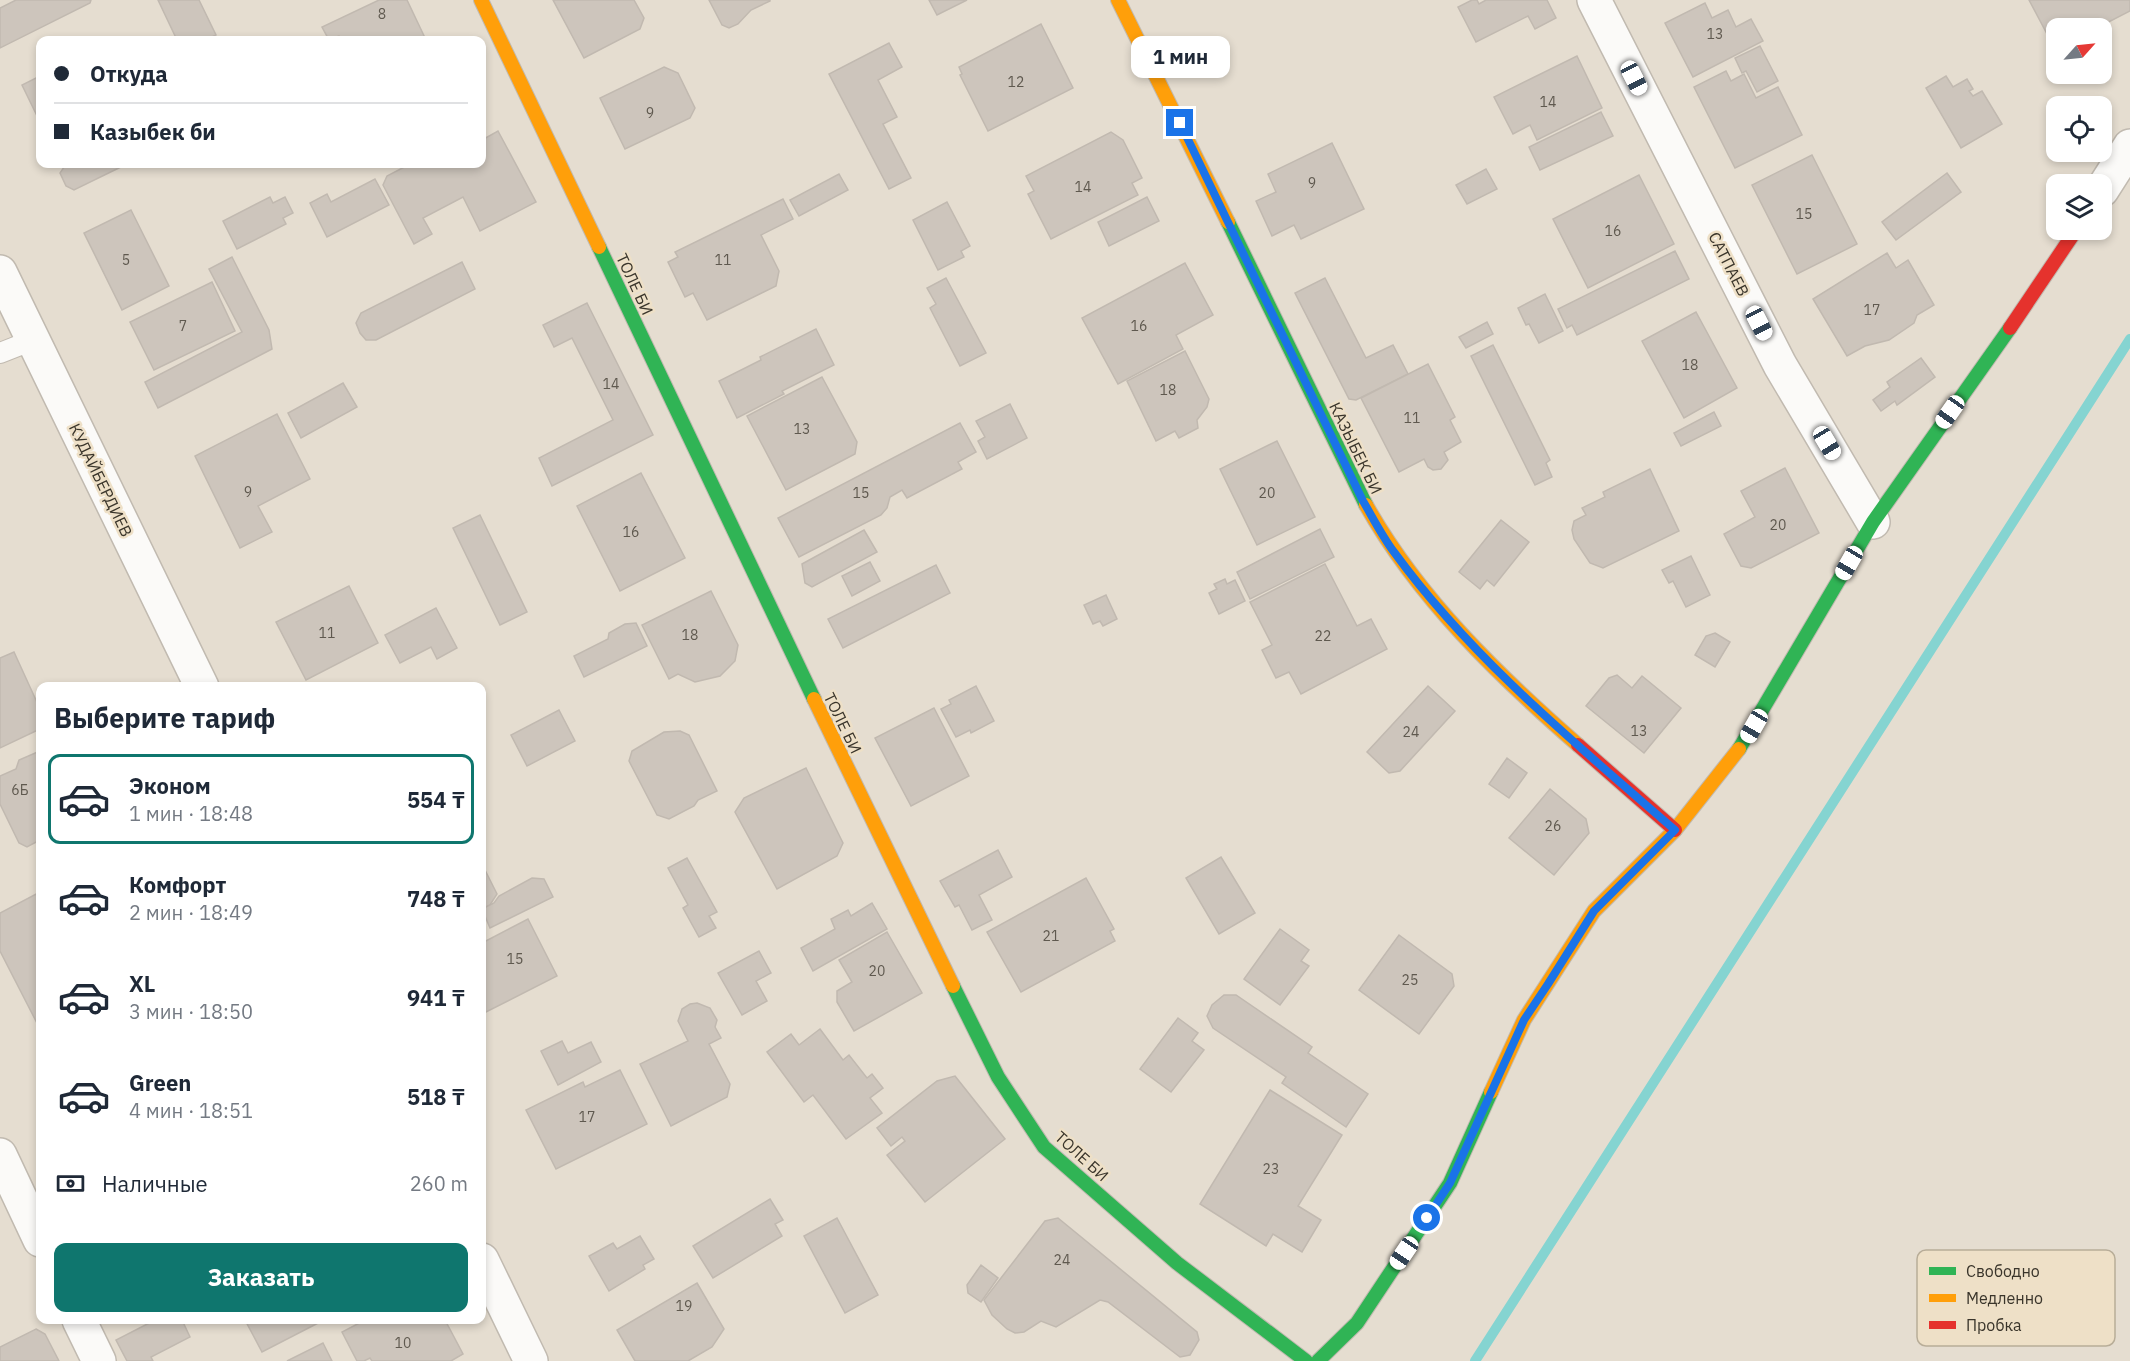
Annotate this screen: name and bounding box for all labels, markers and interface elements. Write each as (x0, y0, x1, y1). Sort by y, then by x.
house number: 8 (378, 5, 386, 23)
north arrow (2046, 18, 2112, 84)
map controls (2046, 18, 2112, 240)
house number: 13 (1707, 25, 1723, 43)
callout: 1 мин (1130, 36, 1230, 78)
text: 1 мин (1153, 43, 1208, 70)
car (1618, 58, 1650, 98)
text: Откуда (90, 59, 168, 88)
house number: 12 (1008, 73, 1024, 91)
house number: 14 (1540, 93, 1556, 111)
button: locate (2046, 96, 2112, 162)
house number: 9 (646, 104, 654, 122)
route end (1166, 109, 1193, 136)
text: Казыбек би (90, 117, 216, 146)
house number: 9 (1308, 174, 1316, 192)
button: layers (2046, 174, 2112, 240)
house number: 14 (1075, 178, 1091, 196)
house number: 15 (1796, 205, 1812, 223)
house number: 16 (1605, 222, 1621, 240)
street label: САТПАЕВ (1704, 229, 1754, 299)
street label: ТОЛЕ БИ (612, 250, 658, 318)
house number: 5 (122, 251, 130, 269)
house number: 11 (715, 251, 731, 269)
house number: 17 (1864, 301, 1880, 319)
car (1743, 303, 1775, 343)
house number: 7 (179, 317, 187, 335)
house number: 16 (1131, 317, 1147, 335)
house number: 18 (1682, 356, 1698, 374)
house number: 14 (603, 375, 619, 393)
house number: 18 (1160, 381, 1176, 399)
car (1932, 392, 1968, 432)
street label: КАЗЫБЕК БИ (1325, 399, 1387, 497)
house number: 11 (1404, 409, 1420, 427)
street label: КУДАЙБЕРДИЕВ (65, 420, 137, 540)
house number: 13 (794, 420, 810, 438)
car (1810, 423, 1844, 463)
house number: 9 (244, 483, 252, 501)
house number: 15 (853, 484, 869, 502)
house number: 20 (1259, 484, 1275, 502)
house number: 20 (1770, 516, 1786, 534)
house number: 16 (623, 523, 639, 541)
car (1832, 543, 1866, 583)
house number: 11 (319, 624, 335, 642)
house number: 18 (682, 626, 698, 644)
house number: 22 (1315, 627, 1331, 645)
street label: ТОЛЕ БИ (820, 689, 866, 757)
text: Выберите тариф (54, 700, 275, 735)
car (1737, 706, 1771, 746)
house number: 13 (1631, 722, 1647, 740)
house number: 24 (1403, 723, 1419, 741)
text: Эконом (129, 771, 211, 800)
icon: car (57, 772, 111, 826)
house number: 6Б (11, 781, 29, 799)
text: 554 ₸ (407, 785, 465, 814)
text: 1 мин · 18:48 (129, 800, 253, 827)
house number: 26 (1545, 817, 1561, 835)
text: Комфорт (129, 870, 226, 899)
icon: car (57, 871, 111, 925)
text: 748 ₸ (407, 884, 465, 913)
text: 2 мин · 18:49 (129, 899, 253, 926)
house number: 21 (1043, 927, 1059, 945)
house number: 15 (507, 950, 523, 968)
house number: 20 (869, 962, 885, 980)
text: XL (129, 969, 155, 998)
icon: car (57, 970, 111, 1024)
house number: 25 (1402, 971, 1418, 989)
text: 941 ₸ (407, 983, 465, 1012)
text: 3 мин · 18:50 (129, 998, 253, 1025)
text: Green (129, 1068, 191, 1097)
icon: car (57, 1069, 111, 1123)
text: 518 ₸ (407, 1082, 465, 1111)
text: 4 мин · 18:51 (129, 1097, 253, 1124)
house number: 17 (579, 1108, 595, 1126)
street label: ТОЛЕ БИ (1051, 1127, 1113, 1185)
house number: 23 (1263, 1160, 1279, 1178)
icon: cash (54, 1167, 87, 1200)
text: Наличные (102, 1169, 208, 1198)
text: 260 m (410, 1170, 468, 1197)
route start (1413, 1204, 1440, 1231)
car (1386, 1233, 1422, 1273)
button: Заказать (54, 1243, 468, 1312)
legend (1917, 1250, 2115, 1346)
house number: 24 (1054, 1251, 1070, 1269)
text: Свободно (1966, 1261, 2040, 1281)
text: Медленно (1966, 1288, 2043, 1308)
house number: 19 (676, 1297, 692, 1315)
text: Пробка (1966, 1315, 2022, 1335)
house number: 10 (395, 1334, 411, 1352)

